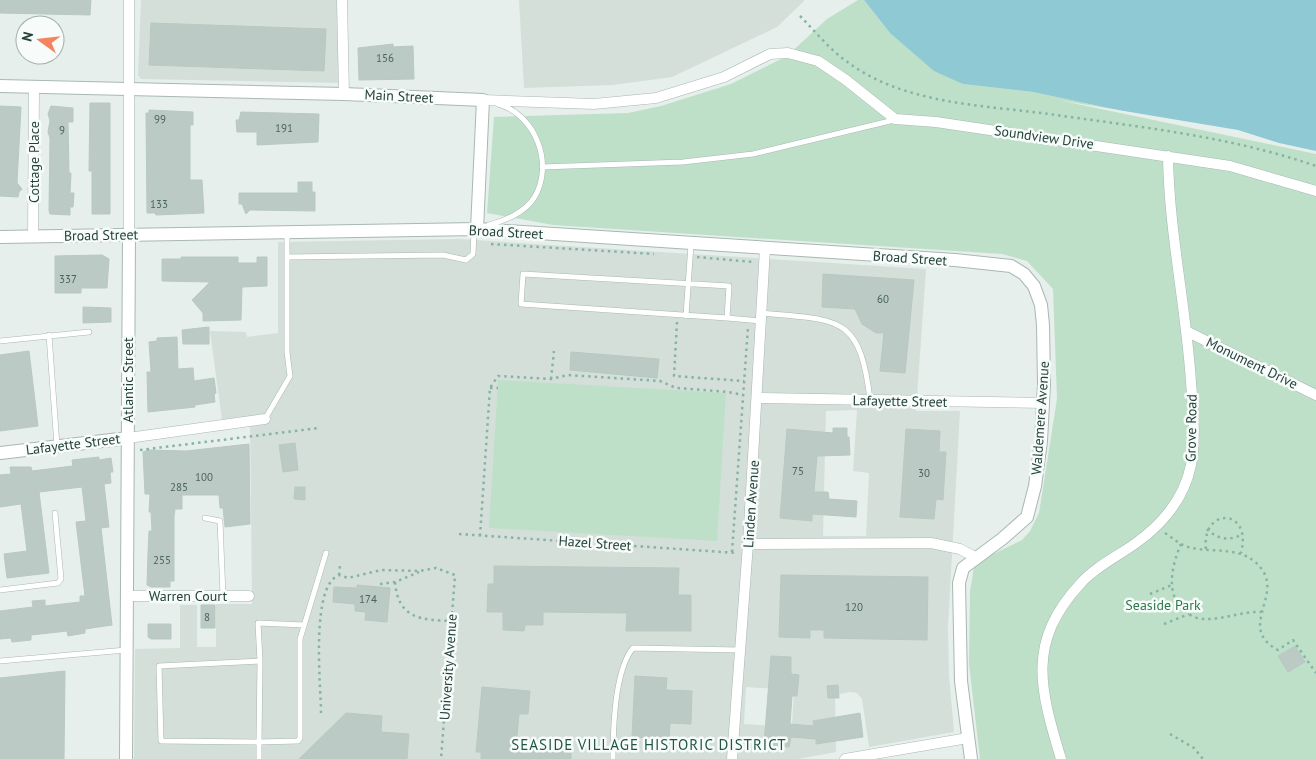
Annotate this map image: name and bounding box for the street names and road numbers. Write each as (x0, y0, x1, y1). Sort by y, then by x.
street label: Main Street (364, 85, 434, 107)
street label: Cottage Place (25, 121, 43, 203)
street label: Soundview Drive (993, 121, 1095, 153)
street label: Broad Street (468, 221, 544, 243)
street label: Broad Street (64, 225, 139, 245)
street label: Broad Street (872, 246, 948, 270)
street label: Monument Drive (1203, 333, 1301, 393)
street label: Atlantic Street (119, 337, 137, 423)
street label: Waldemere Avenue (1027, 360, 1053, 476)
street label: Lafayette Street (852, 391, 948, 411)
street label: Grove Road (1181, 394, 1201, 462)
street label: Lafayette Street (25, 429, 121, 459)
street label: Linden Avenue (739, 459, 763, 549)
street label: Hazel Street (558, 531, 632, 555)
street label: Warren Court (149, 587, 227, 605)
street label: University Avenue (435, 613, 461, 721)

